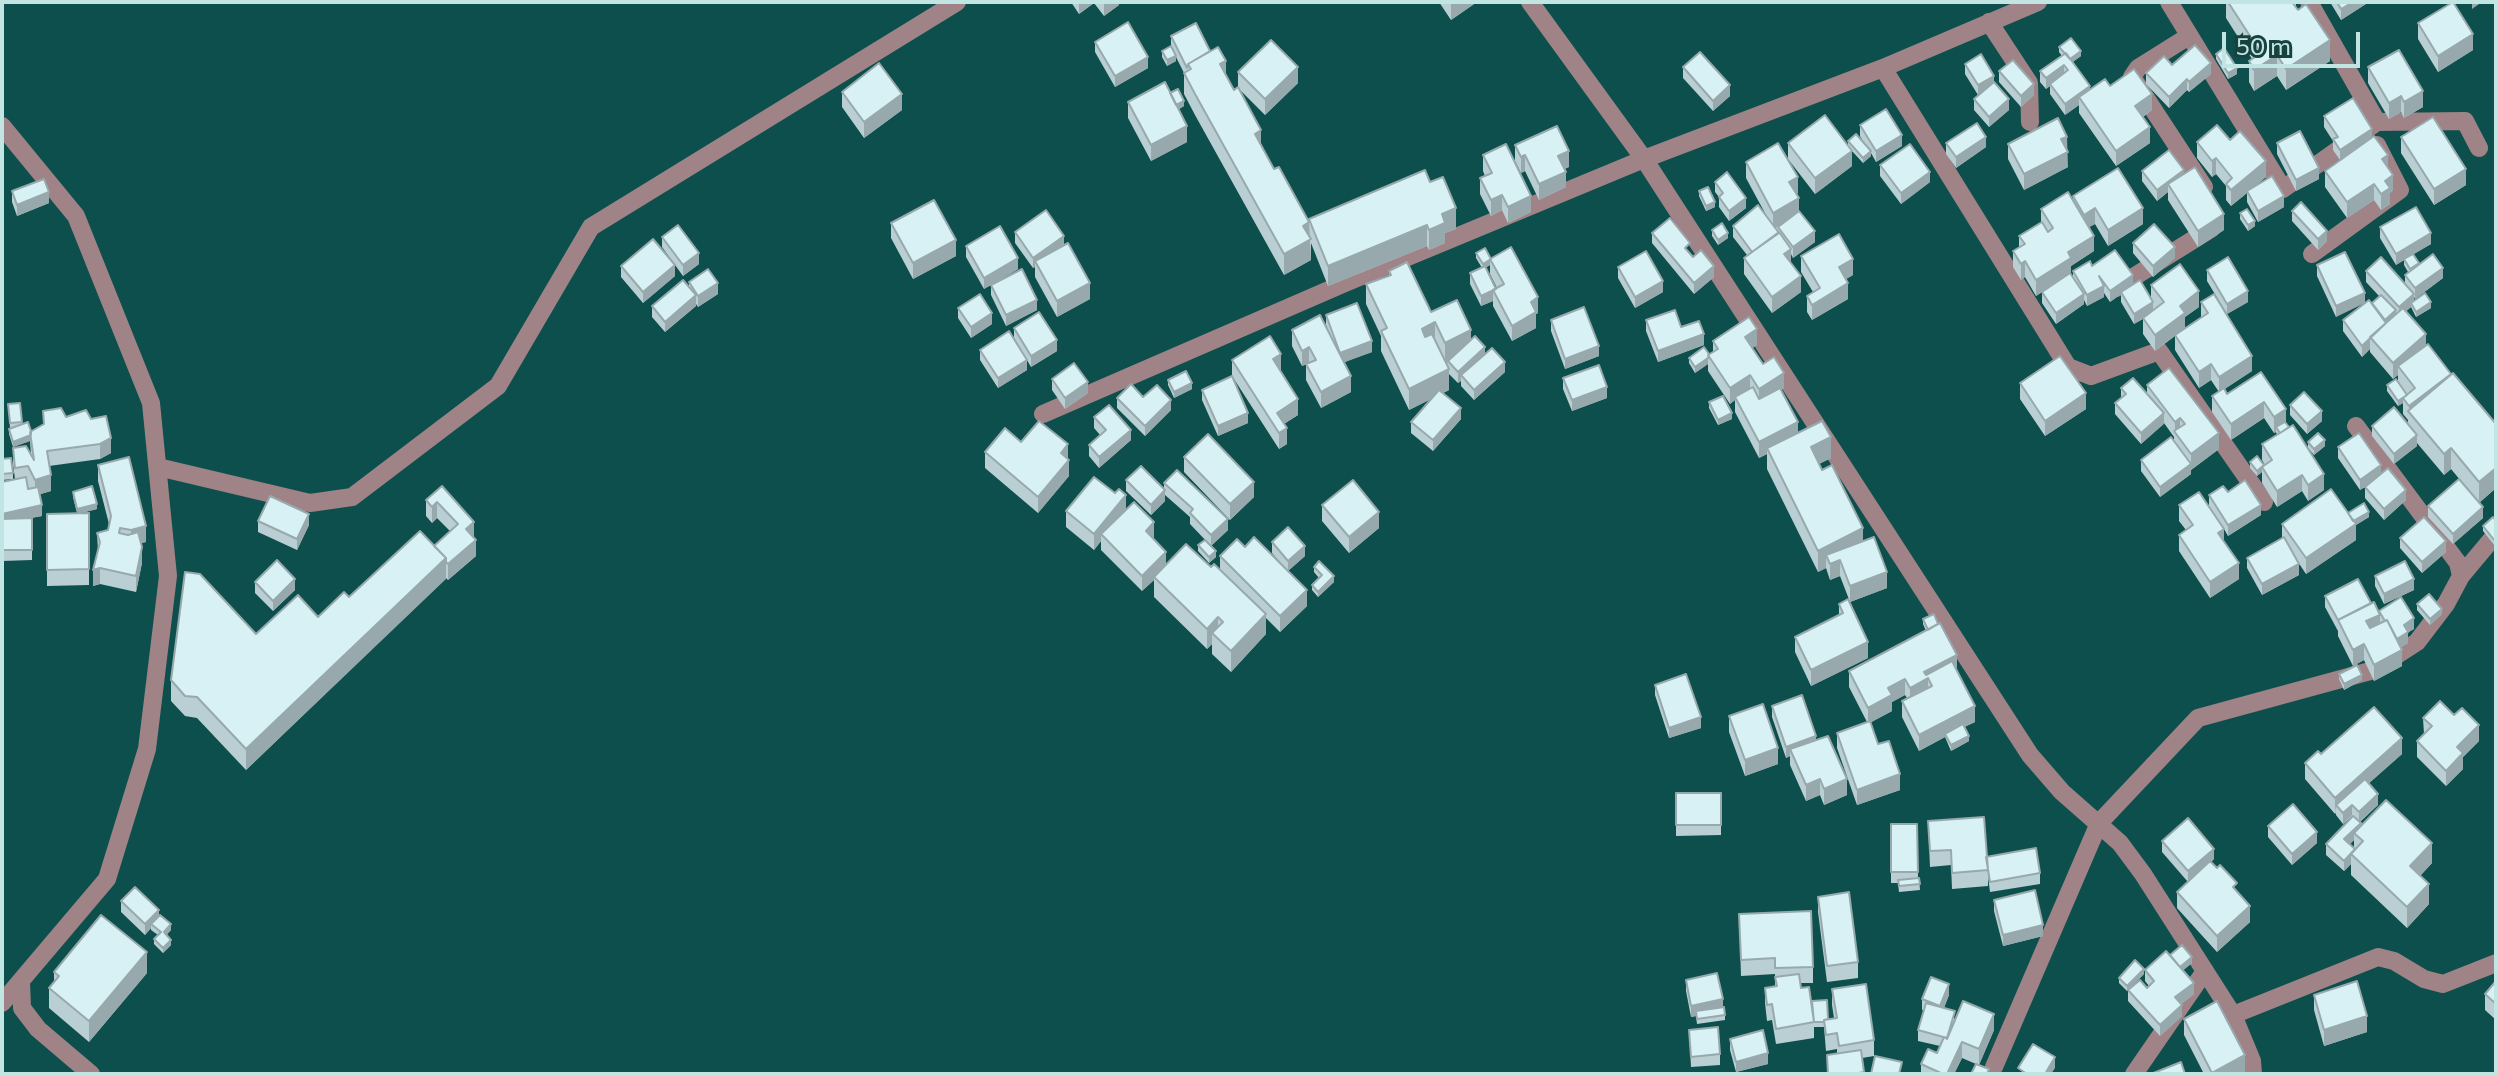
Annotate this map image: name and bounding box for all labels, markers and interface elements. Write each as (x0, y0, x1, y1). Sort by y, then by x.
scale bar (2226, 16, 2364, 66)
text: 50 m (2236, 31, 2291, 60)

